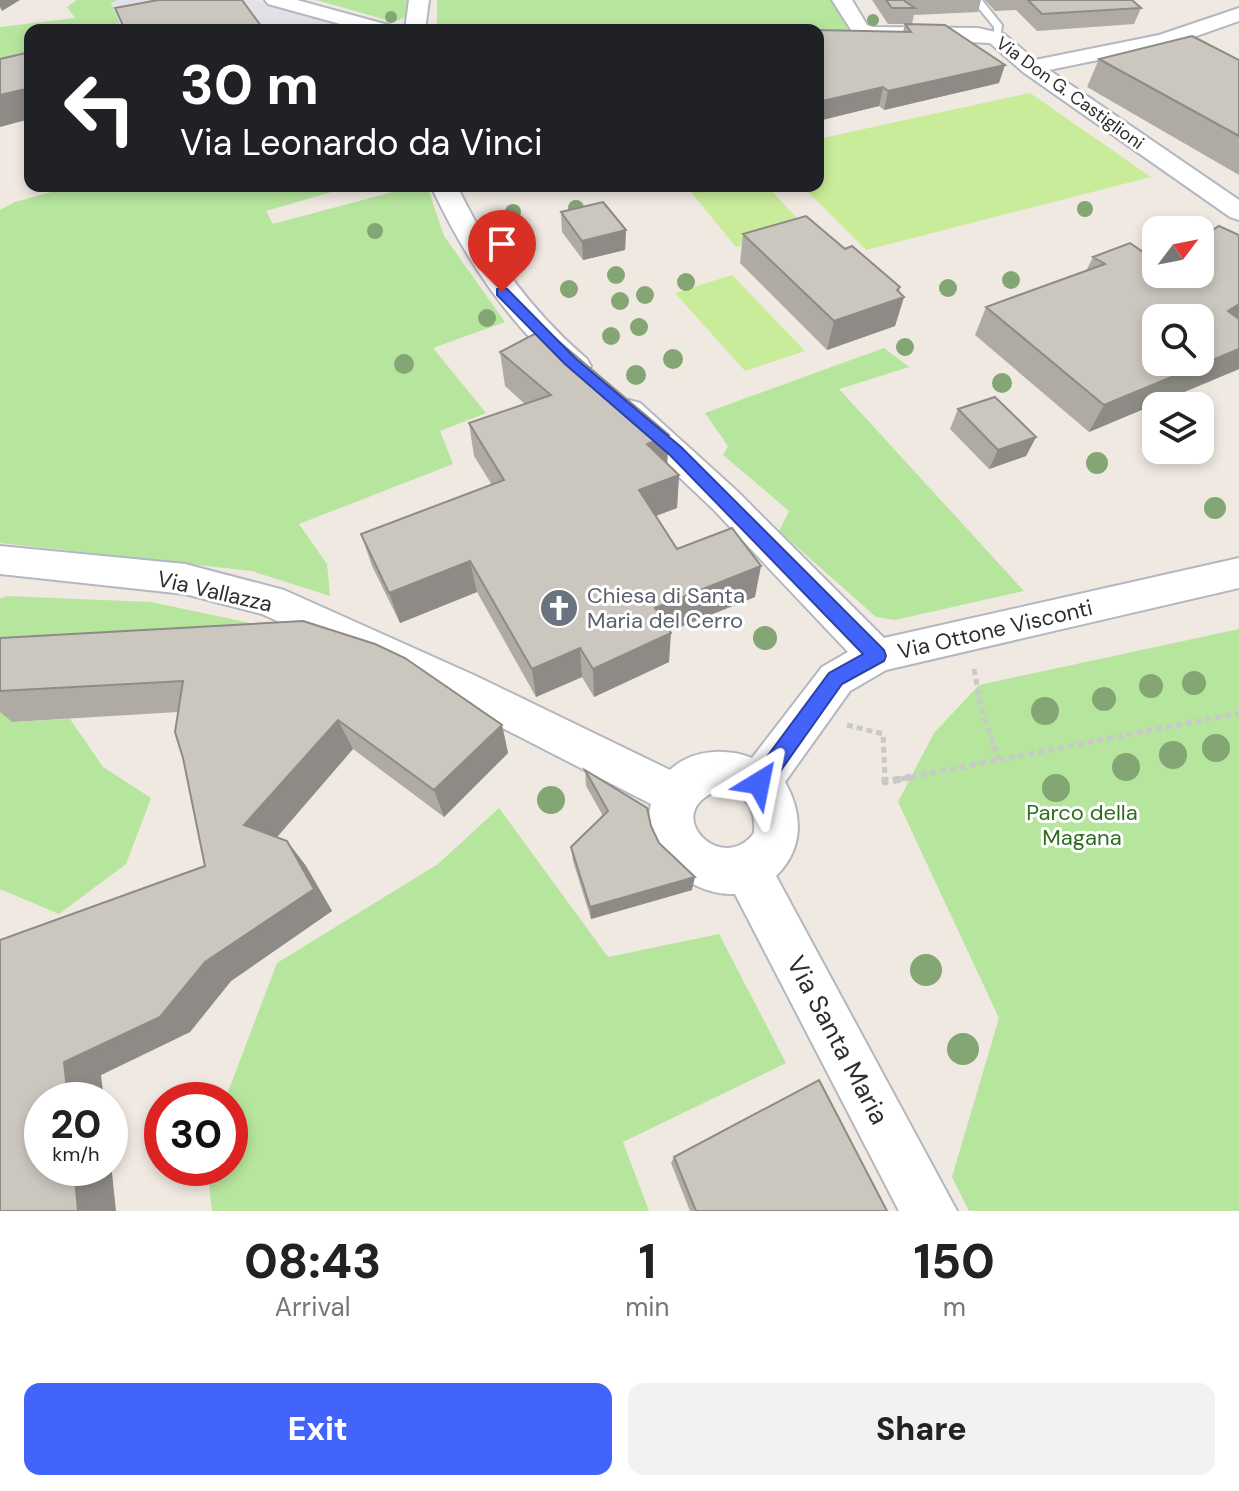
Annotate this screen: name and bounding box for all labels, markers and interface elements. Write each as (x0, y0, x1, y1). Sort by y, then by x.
street label: Via Don G. Castiglioni (991, 31, 1149, 155)
text: 30 m (180, 48, 319, 121)
icon: left (48, 56, 152, 160)
text: Via Leonardo da Vinci (180, 119, 543, 166)
pin (468, 210, 536, 292)
north arrow (1142, 216, 1214, 288)
map controls (1142, 216, 1214, 464)
icon: arrive (480, 222, 524, 266)
button: search (1142, 304, 1214, 376)
button: layers (1142, 392, 1214, 464)
street label: Via Vallazza (155, 564, 275, 619)
place label: Chiesa di Santa Maria del Cerro (587, 581, 745, 635)
church icon: Chiesa di Santa Maria del Cerro (538, 587, 580, 629)
street label: Via Ottone Visconti (895, 593, 1095, 666)
position arrow (717, 741, 801, 825)
park label: Parco della Magana (1026, 798, 1138, 852)
street label: Via Santa Maria (779, 950, 897, 1130)
speed limit sign: 30 (144, 1082, 248, 1186)
text: 20 (50, 1098, 102, 1150)
text: km/h (52, 1141, 100, 1167)
text: 08:43 (244, 1230, 381, 1293)
text: 1 (639, 1230, 656, 1293)
text: 150 (913, 1230, 995, 1293)
text: Arrival (275, 1290, 350, 1324)
text: min (625, 1290, 670, 1324)
text: m (943, 1290, 966, 1324)
button: Exit (24, 1383, 612, 1475)
button: Share (628, 1383, 1215, 1475)

